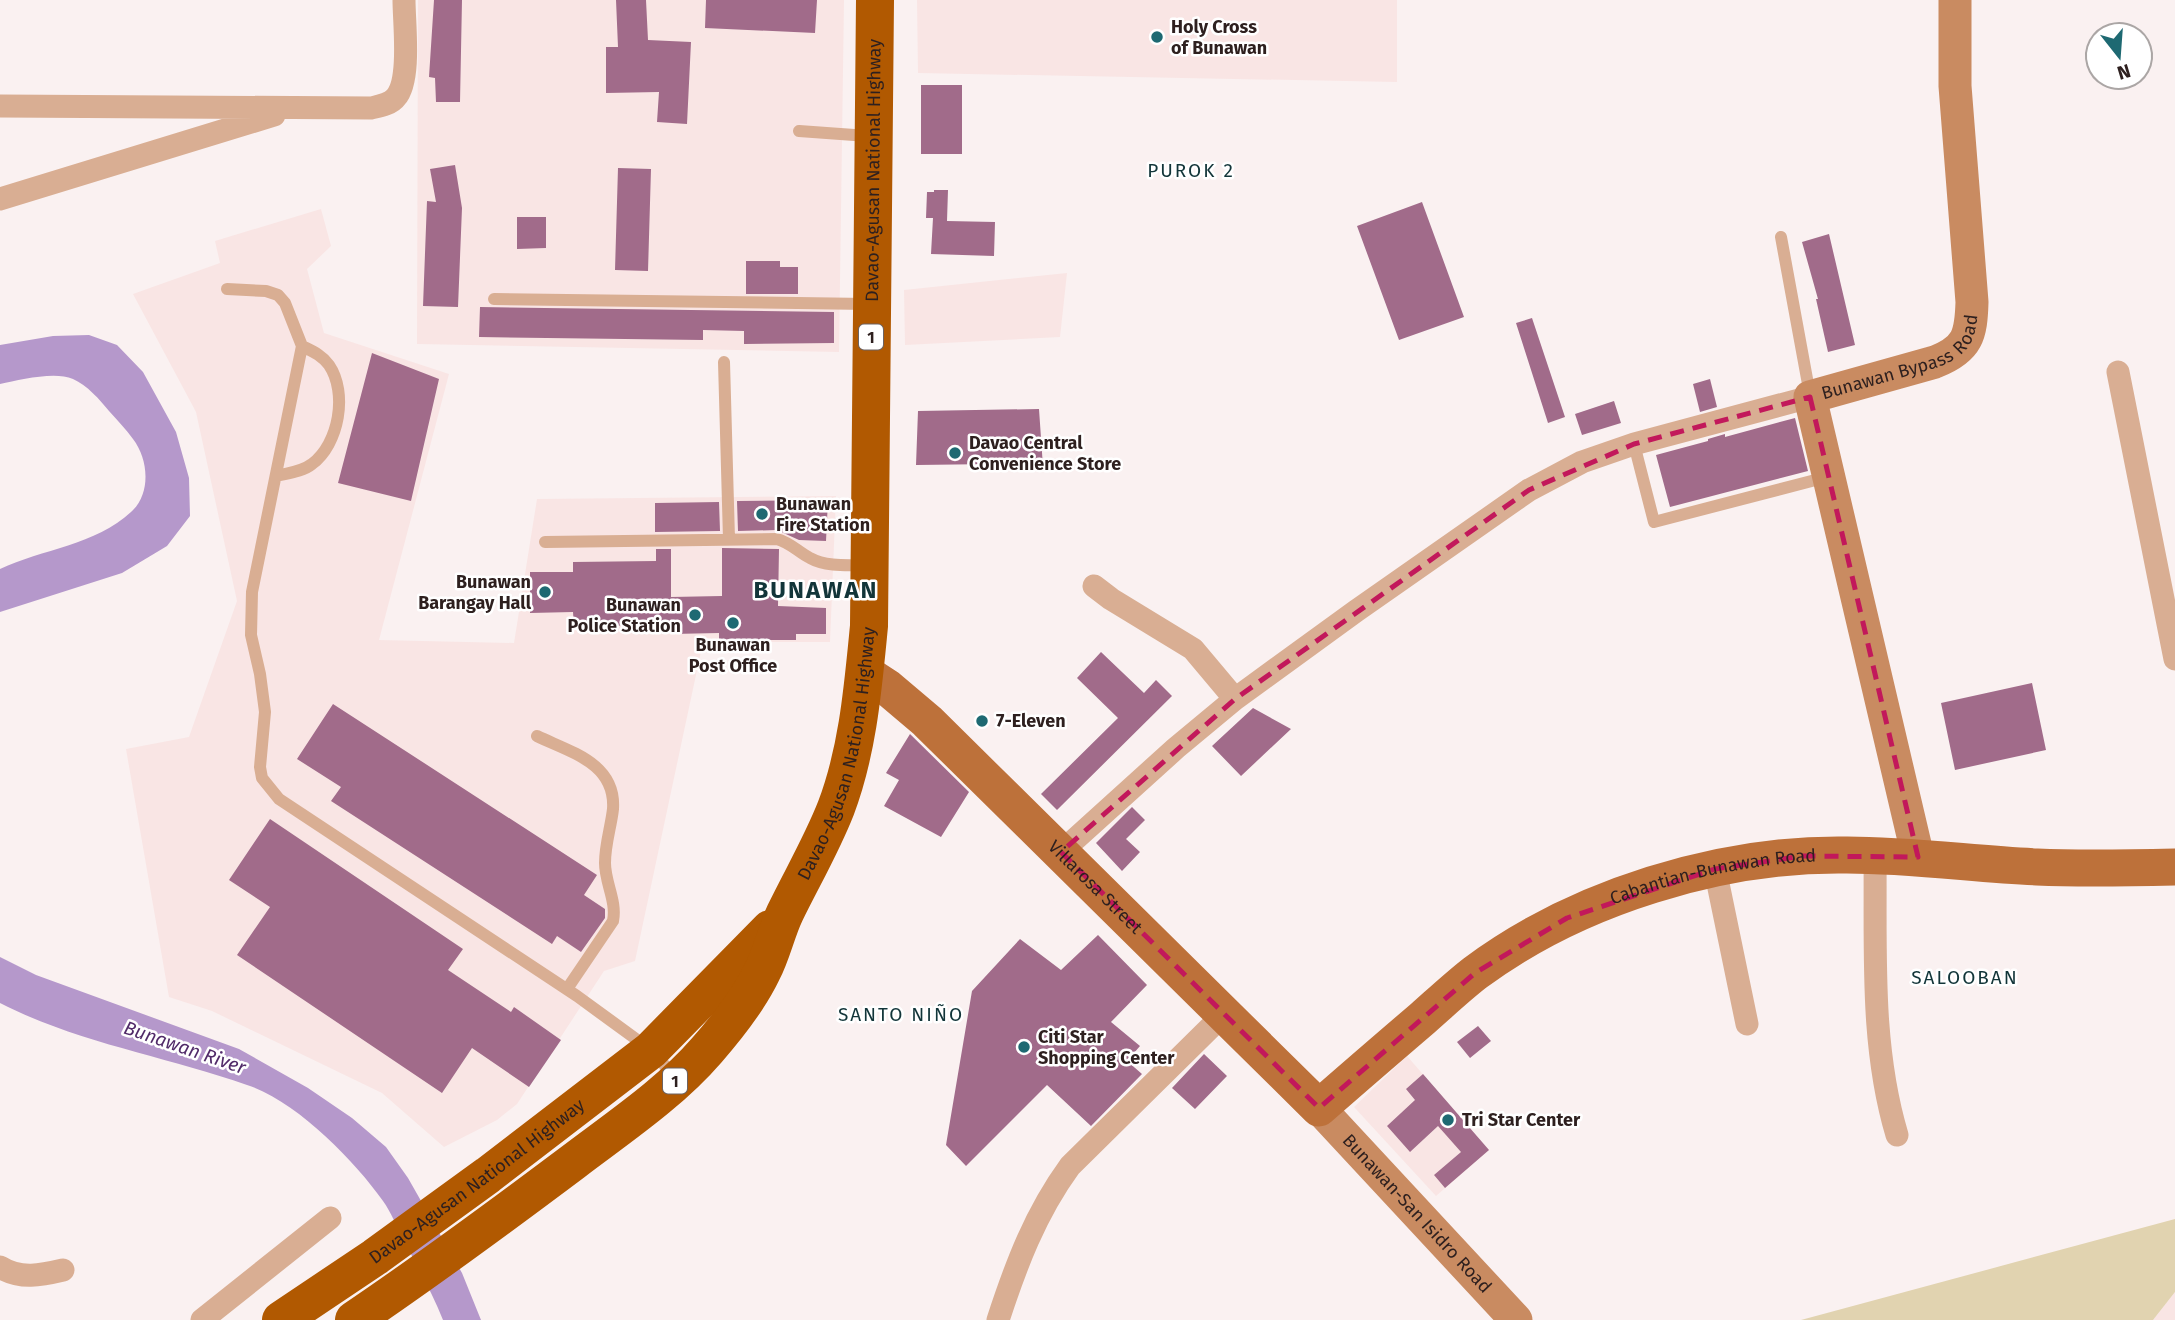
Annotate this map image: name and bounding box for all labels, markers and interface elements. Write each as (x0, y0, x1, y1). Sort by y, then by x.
place label: Holy Cross of Bunawan (1171, 16, 1267, 59)
north arrow (2084, 21, 2154, 91)
marker: Holy Cross of Bunawan (1149, 29, 1165, 45)
street label: Davao-Agusan National Highway (861, 39, 886, 302)
text: N (2114, 59, 2133, 85)
district label: PUROK 2 (1147, 159, 1235, 182)
street label: Bunawan Bypass Road (1819, 313, 1982, 404)
road number: 1 (859, 324, 883, 350)
place label: Davao Central Convenience Store (969, 432, 1121, 475)
marker: Davao Central Convenience Store (947, 445, 963, 461)
place label: Bunawan Fire Station (776, 493, 870, 536)
marker: Bunawan Fire Station (754, 506, 770, 522)
place label: Bunawan Barangay Hall (418, 571, 532, 614)
district label: BUNAWAN (754, 576, 878, 604)
marker: Bunawan Barangay Hall (537, 584, 553, 600)
place label: Bunawan Police Station (568, 594, 681, 637)
marker: Bunawan Police Station (687, 607, 703, 623)
marker: Bunawan Post Office (725, 615, 741, 631)
street label: Davao-Agusan National Highway (793, 626, 880, 884)
place label: Bunawan Post Office (689, 634, 777, 677)
place label: 7-Eleven (996, 710, 1066, 732)
marker: 7-Eleven (974, 713, 990, 729)
street label: Villarosa Street (1043, 836, 1147, 939)
street label: Cabantian-Bunawan Road (1607, 844, 1817, 910)
district label: SALOOBAN (1911, 966, 2019, 989)
district label: SANTO NIÑO (838, 1003, 964, 1026)
water label: Bunawan River (121, 1016, 250, 1079)
place label: Citi Star Shopping Center (1038, 1026, 1175, 1069)
marker: Citi Star Shopping Center (1016, 1039, 1032, 1055)
road number: 1 (663, 1068, 687, 1093)
street label: Davao-Agusan National Highway (365, 1094, 589, 1269)
place label: Tri Star Center (1462, 1109, 1581, 1131)
marker: Tri Star Center (1440, 1112, 1456, 1128)
street label: Bunawan-San Isidro Road (1338, 1129, 1496, 1298)

